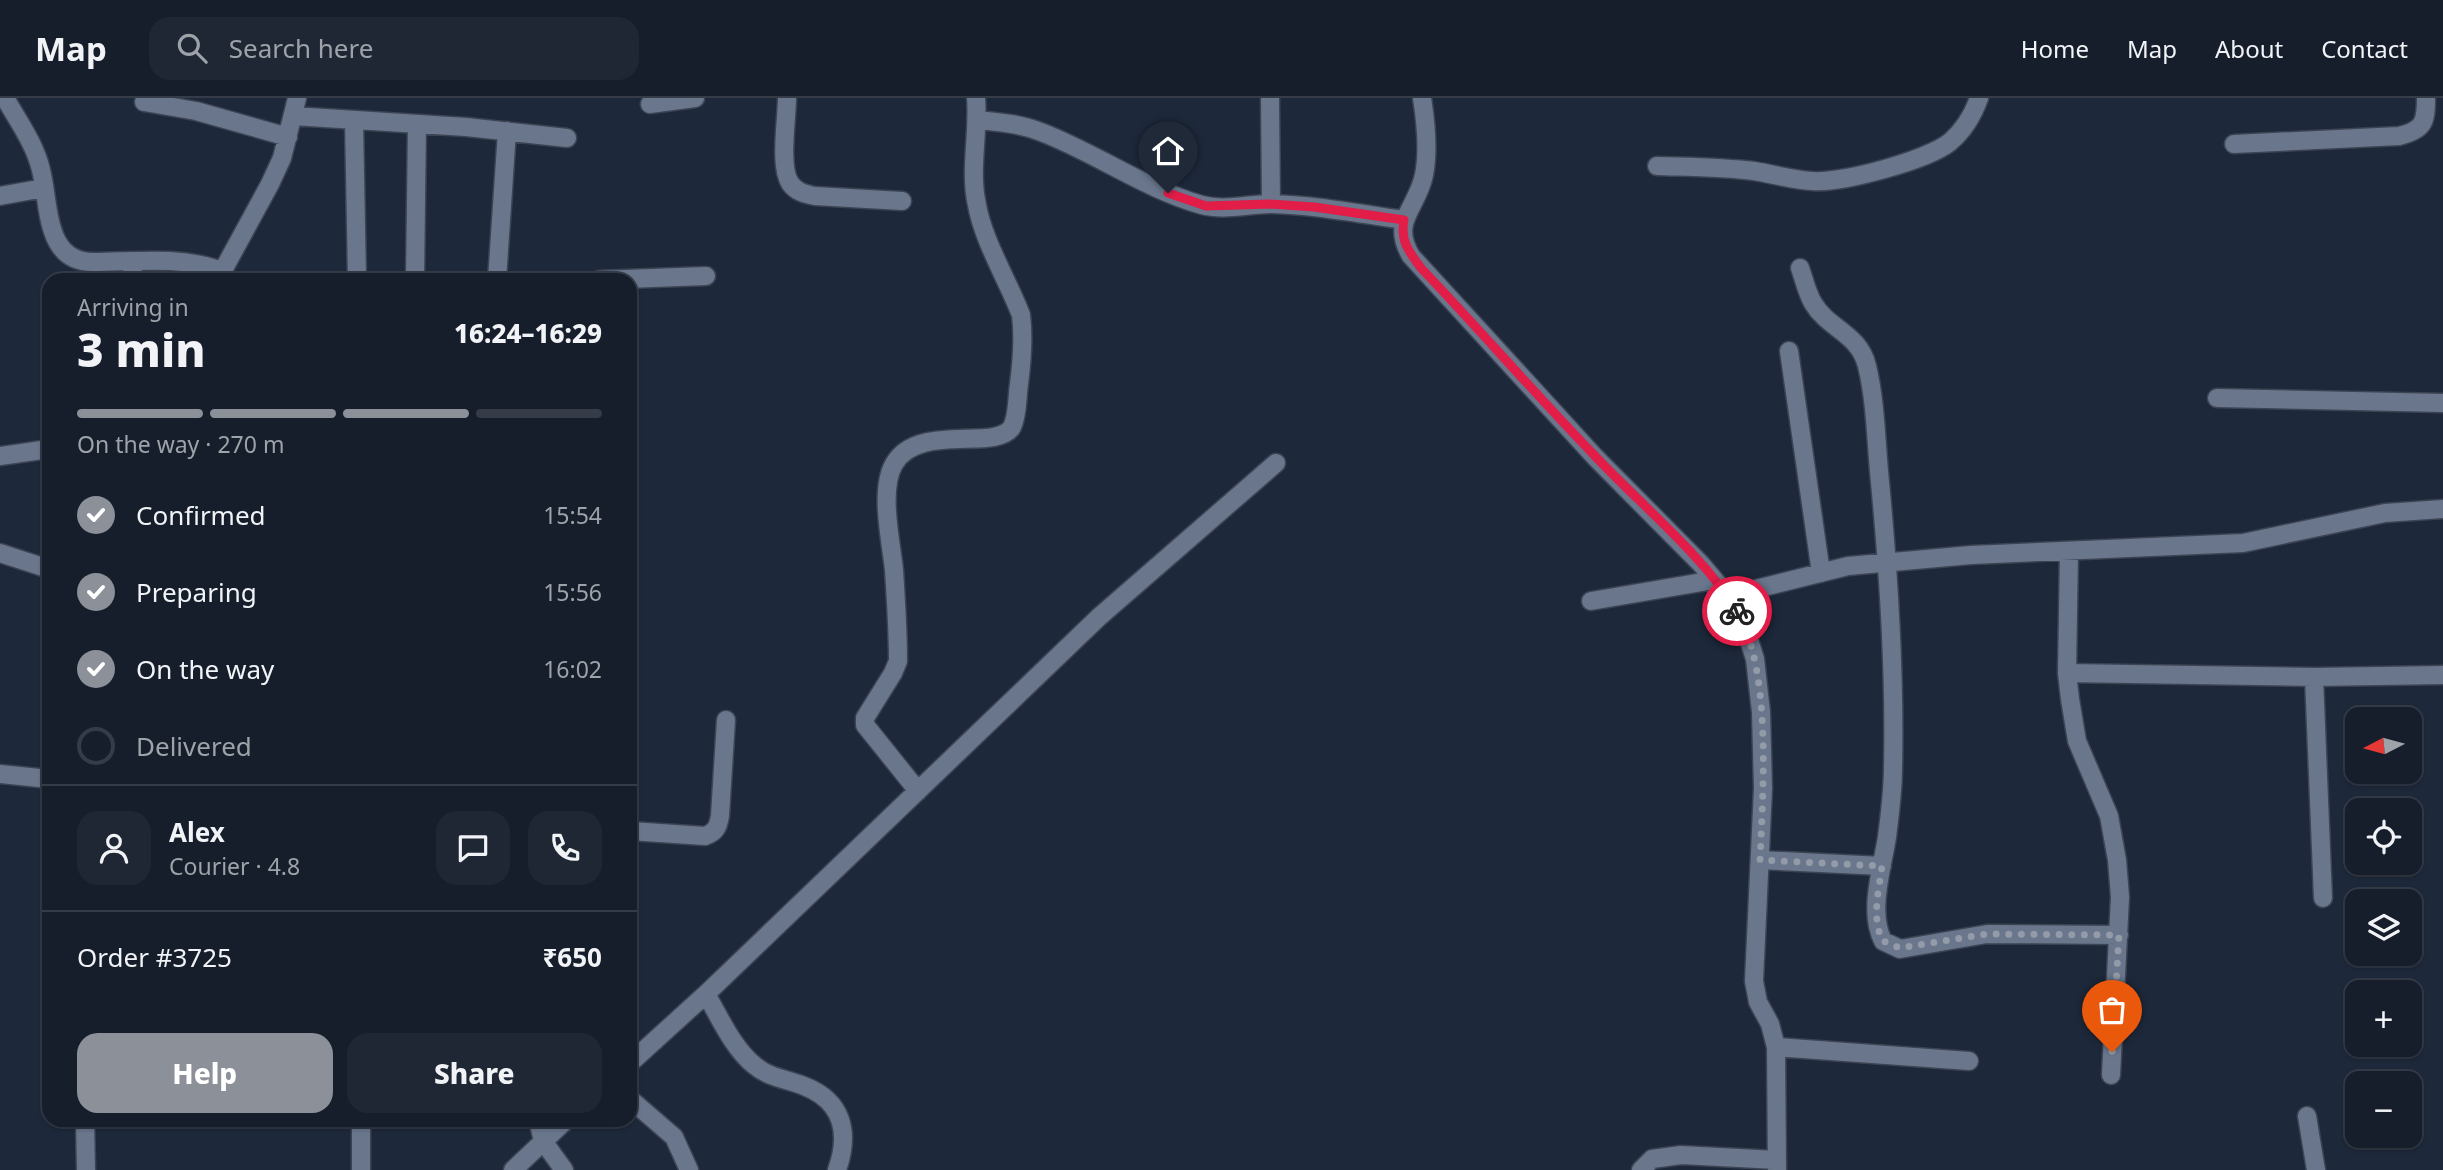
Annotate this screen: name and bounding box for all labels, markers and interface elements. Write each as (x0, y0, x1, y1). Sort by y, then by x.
search box (149, 17, 639, 80)
text: Map (35, 26, 107, 71)
icon: search (173, 29, 211, 67)
text: Search here (229, 30, 373, 66)
text: Home (2021, 32, 2089, 65)
text: Map (2127, 32, 2177, 65)
text: About (2215, 32, 2283, 65)
text: Contact (2321, 32, 2408, 65)
pin (1138, 121, 1198, 193)
icon: home (1149, 132, 1187, 170)
text: Arriving in (77, 291, 189, 323)
text: 16:24–16:29 (454, 315, 602, 351)
text: 3 min (77, 318, 206, 380)
text: On the way · 270 m (77, 428, 284, 460)
icon: check (77, 496, 115, 534)
text: Confirmed (136, 497, 266, 533)
text: 15:54 (543, 499, 602, 531)
icon: check (77, 573, 115, 611)
text: Preparing (136, 574, 257, 610)
text: 15:56 (543, 576, 602, 608)
courier (1702, 576, 1772, 646)
icon: bike (1718, 592, 1756, 630)
icon: check (77, 650, 115, 688)
text: On the way (136, 651, 274, 687)
text: 16:02 (543, 653, 602, 685)
north arrow (2345, 707, 2422, 784)
map controls (2345, 707, 2422, 1148)
text: Delivered (136, 728, 252, 764)
button: locate (2345, 798, 2422, 875)
button: person (77, 811, 151, 885)
button: chat (436, 811, 510, 885)
button: phone (528, 811, 602, 885)
text: Alex (169, 814, 225, 850)
text: Courier · 4.8 (169, 850, 300, 882)
button: layers (2345, 889, 2422, 966)
text: Order #3725 (77, 939, 232, 975)
text: ₹650 (543, 939, 602, 975)
pin (2082, 980, 2142, 1052)
button: + (2345, 980, 2422, 1057)
icon: bag (2093, 991, 2131, 1029)
button: Help (77, 1033, 333, 1113)
button: Share (347, 1033, 602, 1113)
button: − (2345, 1071, 2422, 1148)

